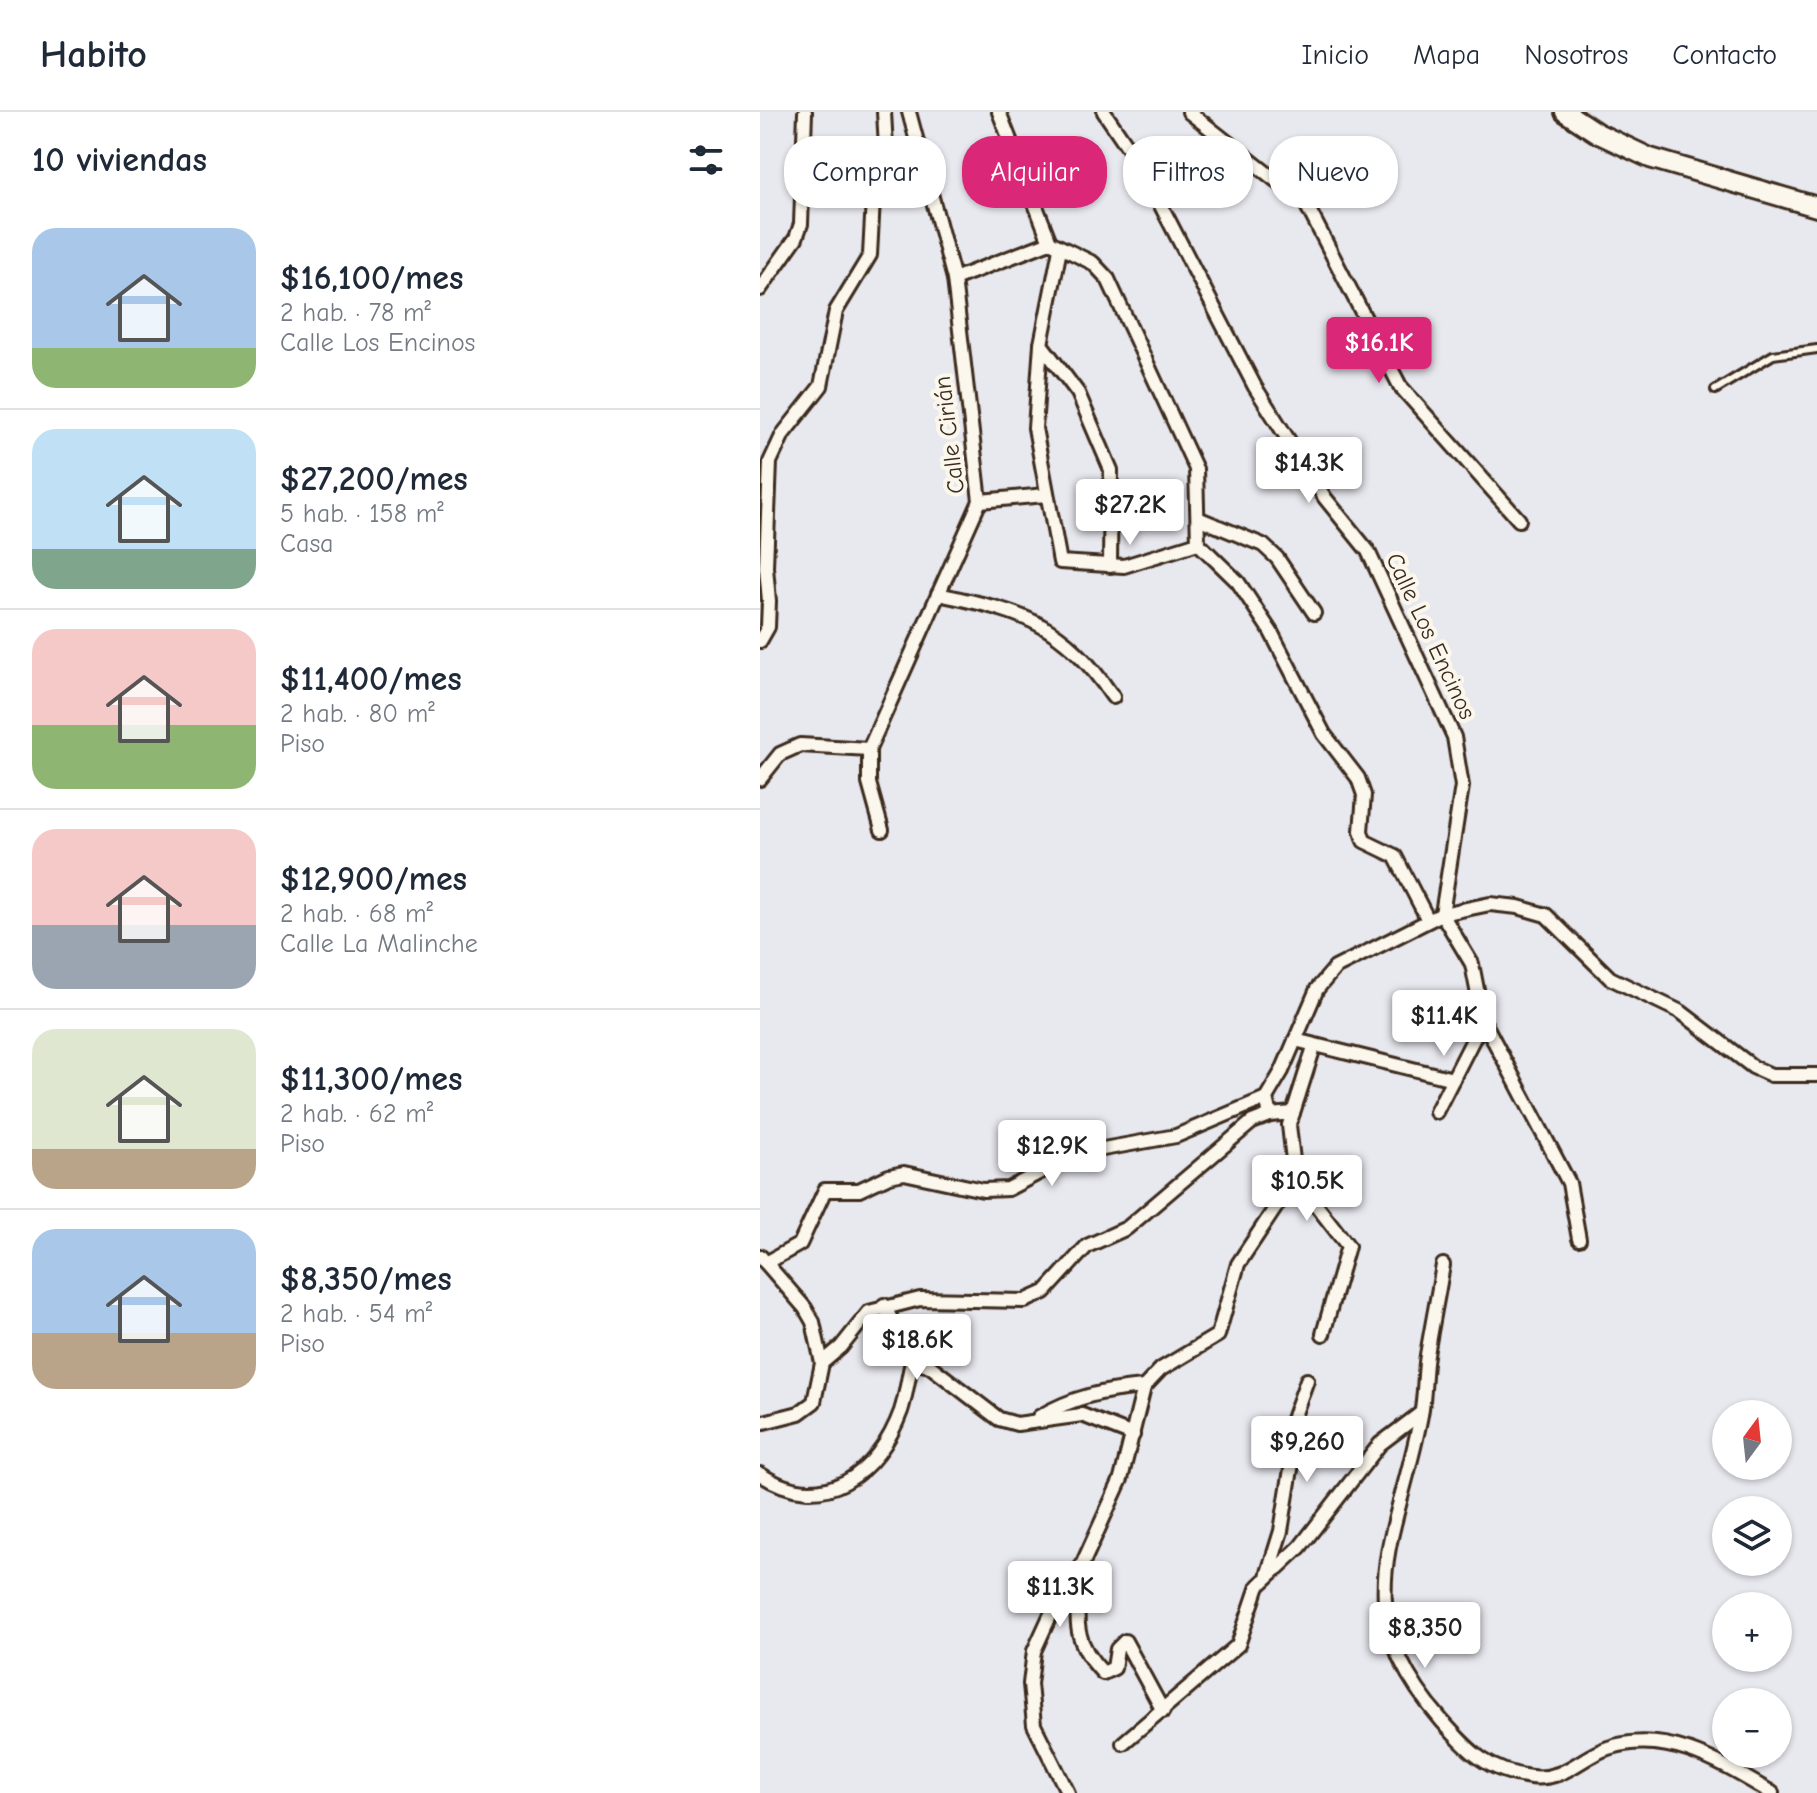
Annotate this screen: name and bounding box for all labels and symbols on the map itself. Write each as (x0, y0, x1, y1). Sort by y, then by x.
pin: $16.1K (1314, 317, 1444, 385)
street label: Calle Cirián (928, 374, 970, 496)
pin: $14.3K (1244, 437, 1374, 505)
pin: $27.2K (1065, 479, 1195, 547)
street label: Calle Los Encinos (1380, 548, 1482, 724)
pin: $11.4K (1379, 990, 1509, 1058)
pin: $12.9K (987, 1120, 1117, 1188)
pin: $10.5K (1242, 1155, 1372, 1223)
pin: $18.6K (852, 1314, 982, 1382)
north arrow (1712, 1400, 1792, 1480)
pin: $9,260 (1242, 1416, 1372, 1484)
pin: $11.3K (995, 1561, 1125, 1629)
pin: $8,350 (1360, 1602, 1490, 1670)

